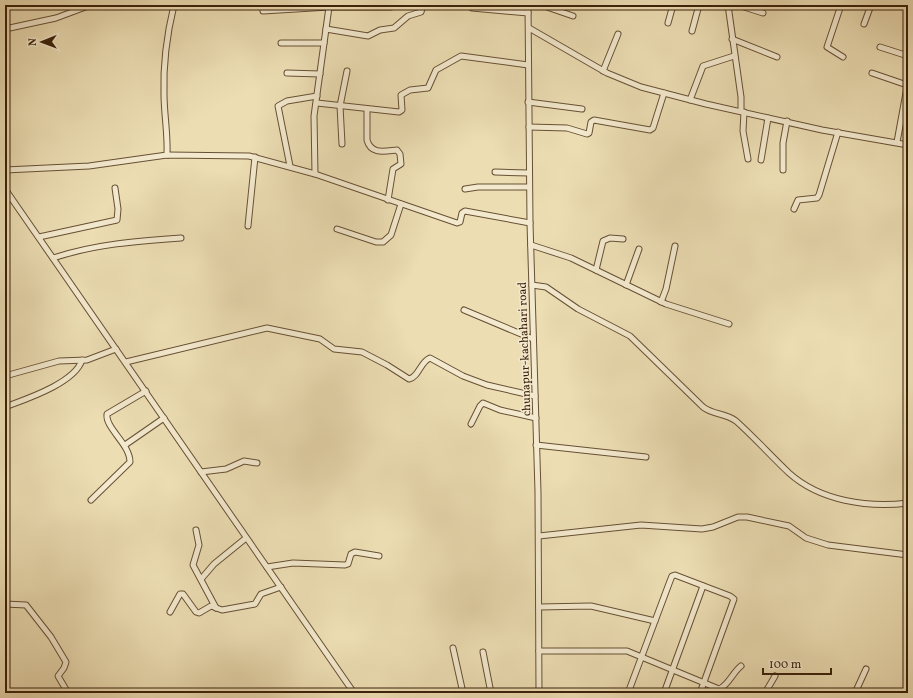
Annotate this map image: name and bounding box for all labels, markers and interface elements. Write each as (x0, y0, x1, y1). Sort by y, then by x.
north arrow (22, 22, 62, 62)
text: N (26, 38, 41, 46)
street label: chunapur-kachahari road (515, 281, 535, 416)
scale bar (763, 650, 831, 676)
text: 100 m (769, 657, 802, 673)

